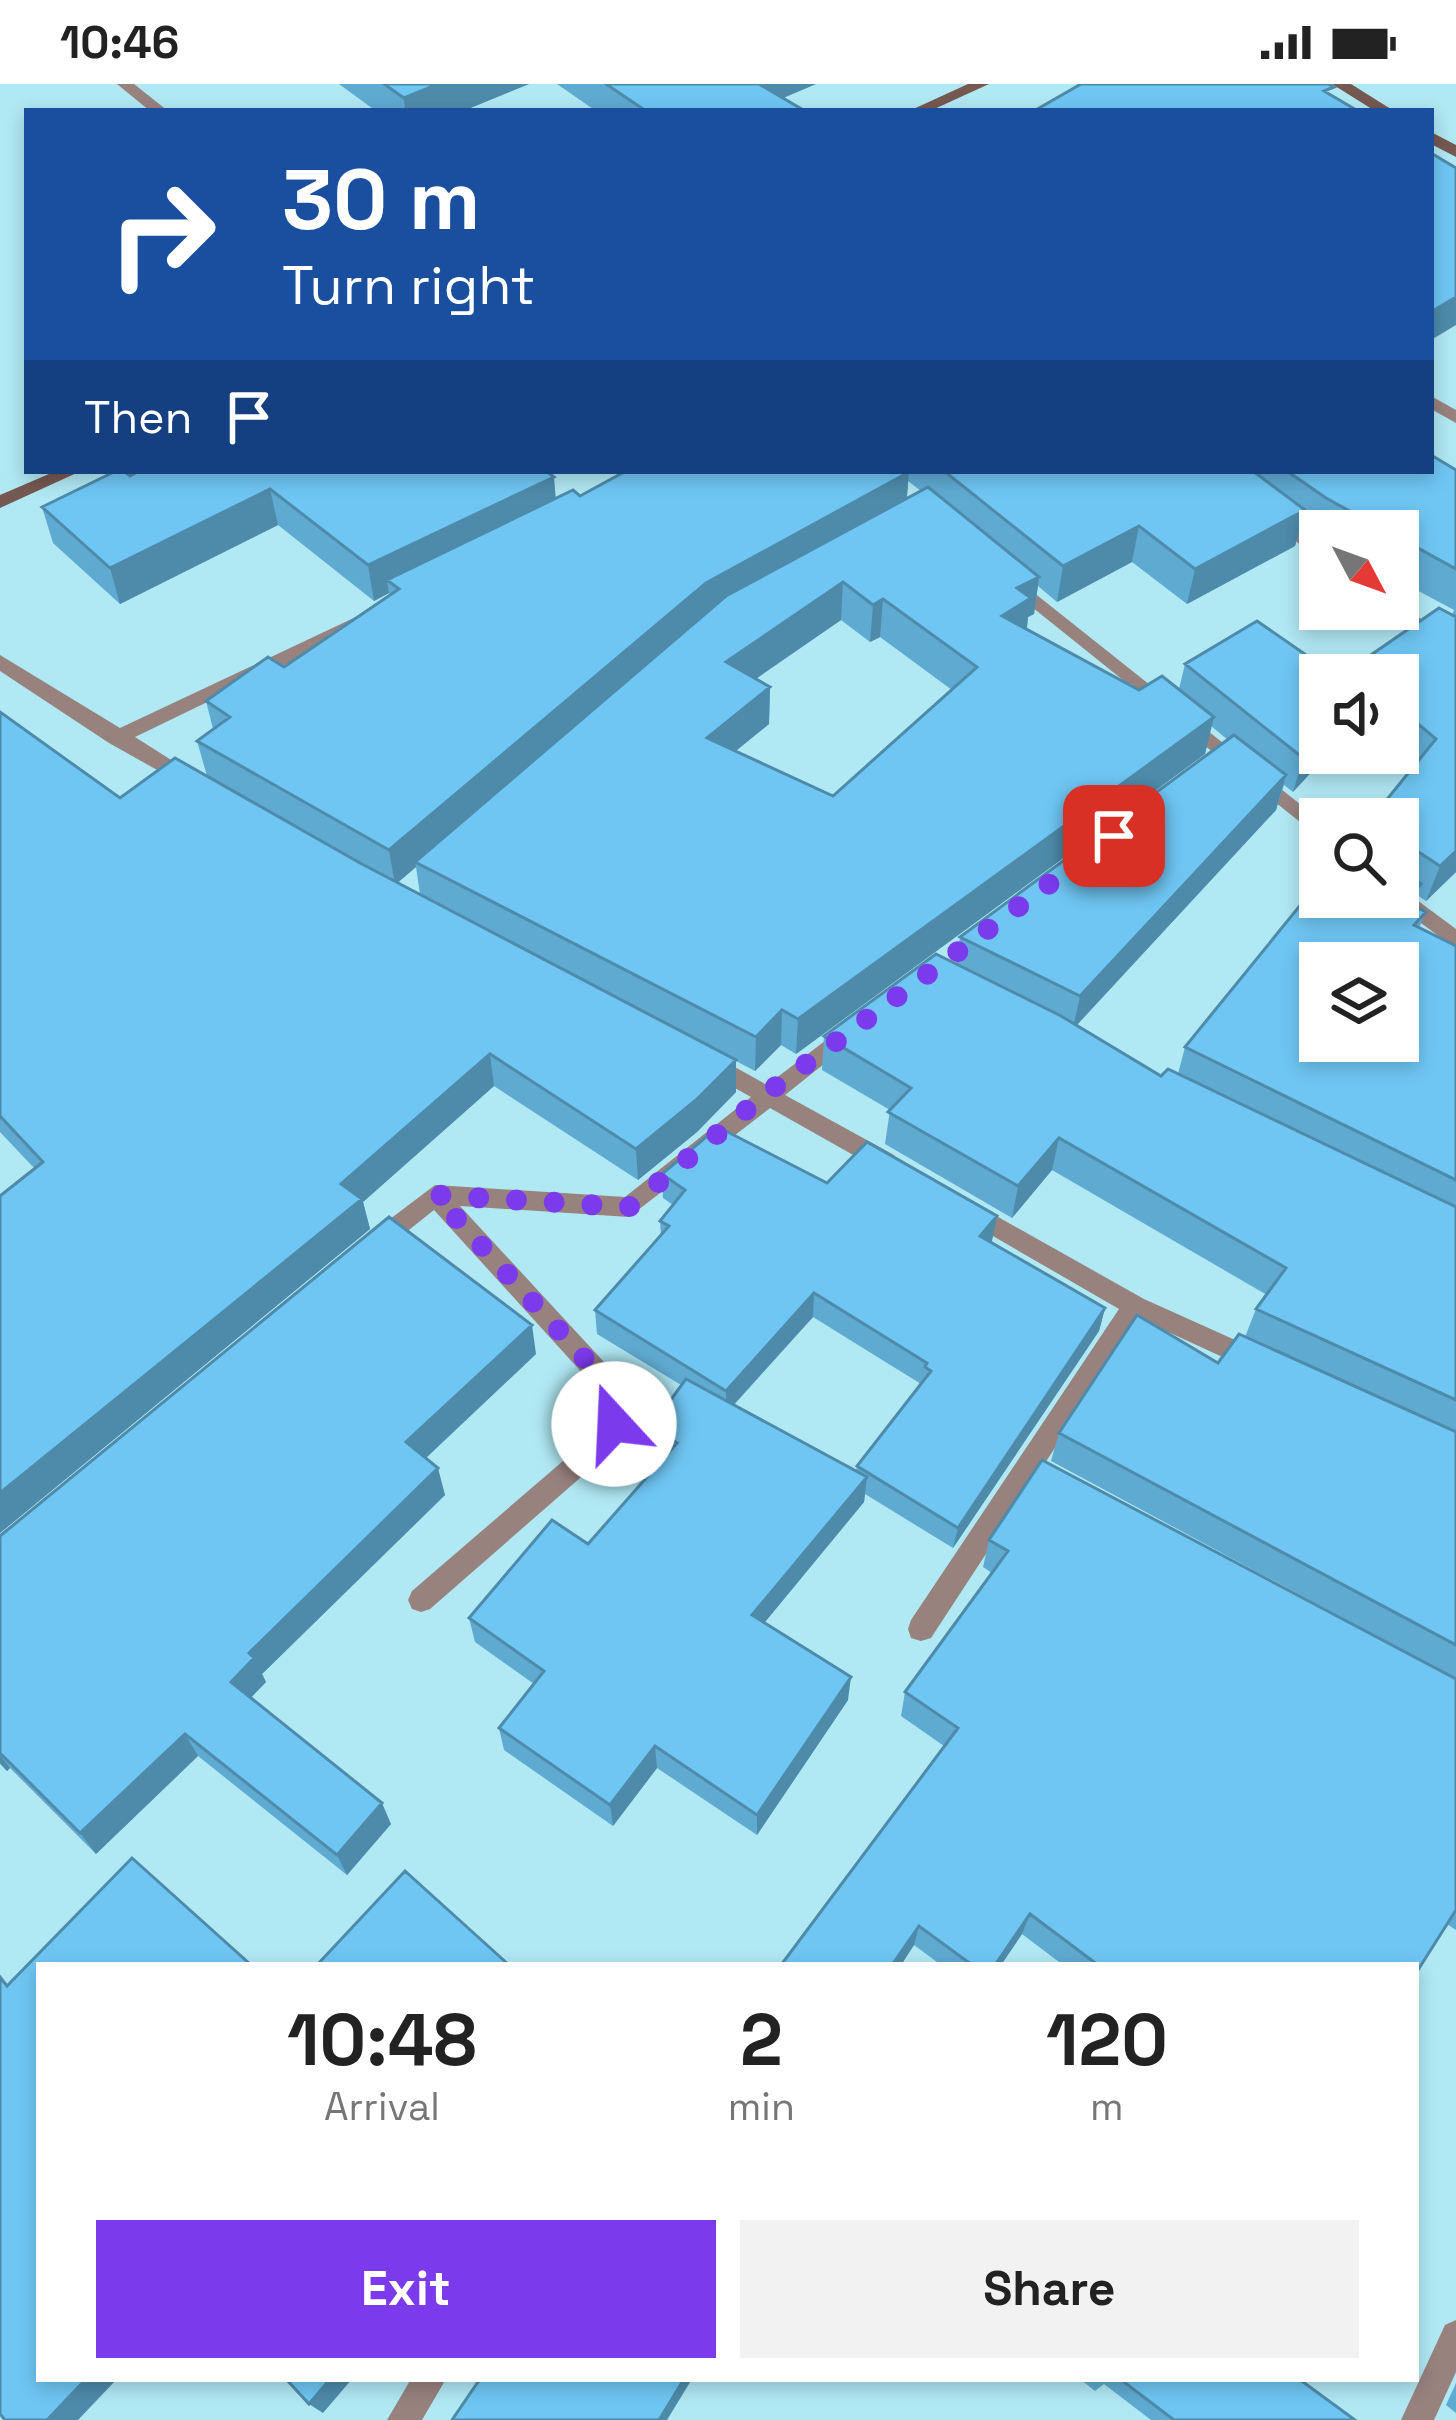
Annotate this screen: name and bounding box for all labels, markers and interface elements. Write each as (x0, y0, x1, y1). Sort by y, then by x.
text: 10:46 (60, 14, 179, 71)
text: 30 m (282, 146, 481, 254)
icon: right (84, 156, 240, 312)
text: Turn right (282, 251, 535, 320)
icon: arrive (216, 384, 282, 450)
text: Then (84, 389, 192, 446)
north arrow (1299, 510, 1419, 630)
map controls (1299, 510, 1419, 1062)
button: sound (1299, 654, 1419, 774)
pin (1063, 785, 1165, 887)
button: search (1299, 798, 1419, 918)
icon: arrive (1081, 803, 1147, 869)
button: layers (1299, 942, 1419, 1062)
position arrow (551, 1361, 677, 1487)
text: 10:48 (287, 1994, 477, 2086)
text: 2 (740, 1994, 783, 2086)
text: 120 (1046, 1994, 1168, 2086)
text: Arrival (324, 2082, 440, 2131)
text: min (728, 2082, 795, 2131)
text: m (1090, 2082, 1124, 2131)
button: Exit (96, 2220, 716, 2358)
button: Share (740, 2220, 1359, 2358)

